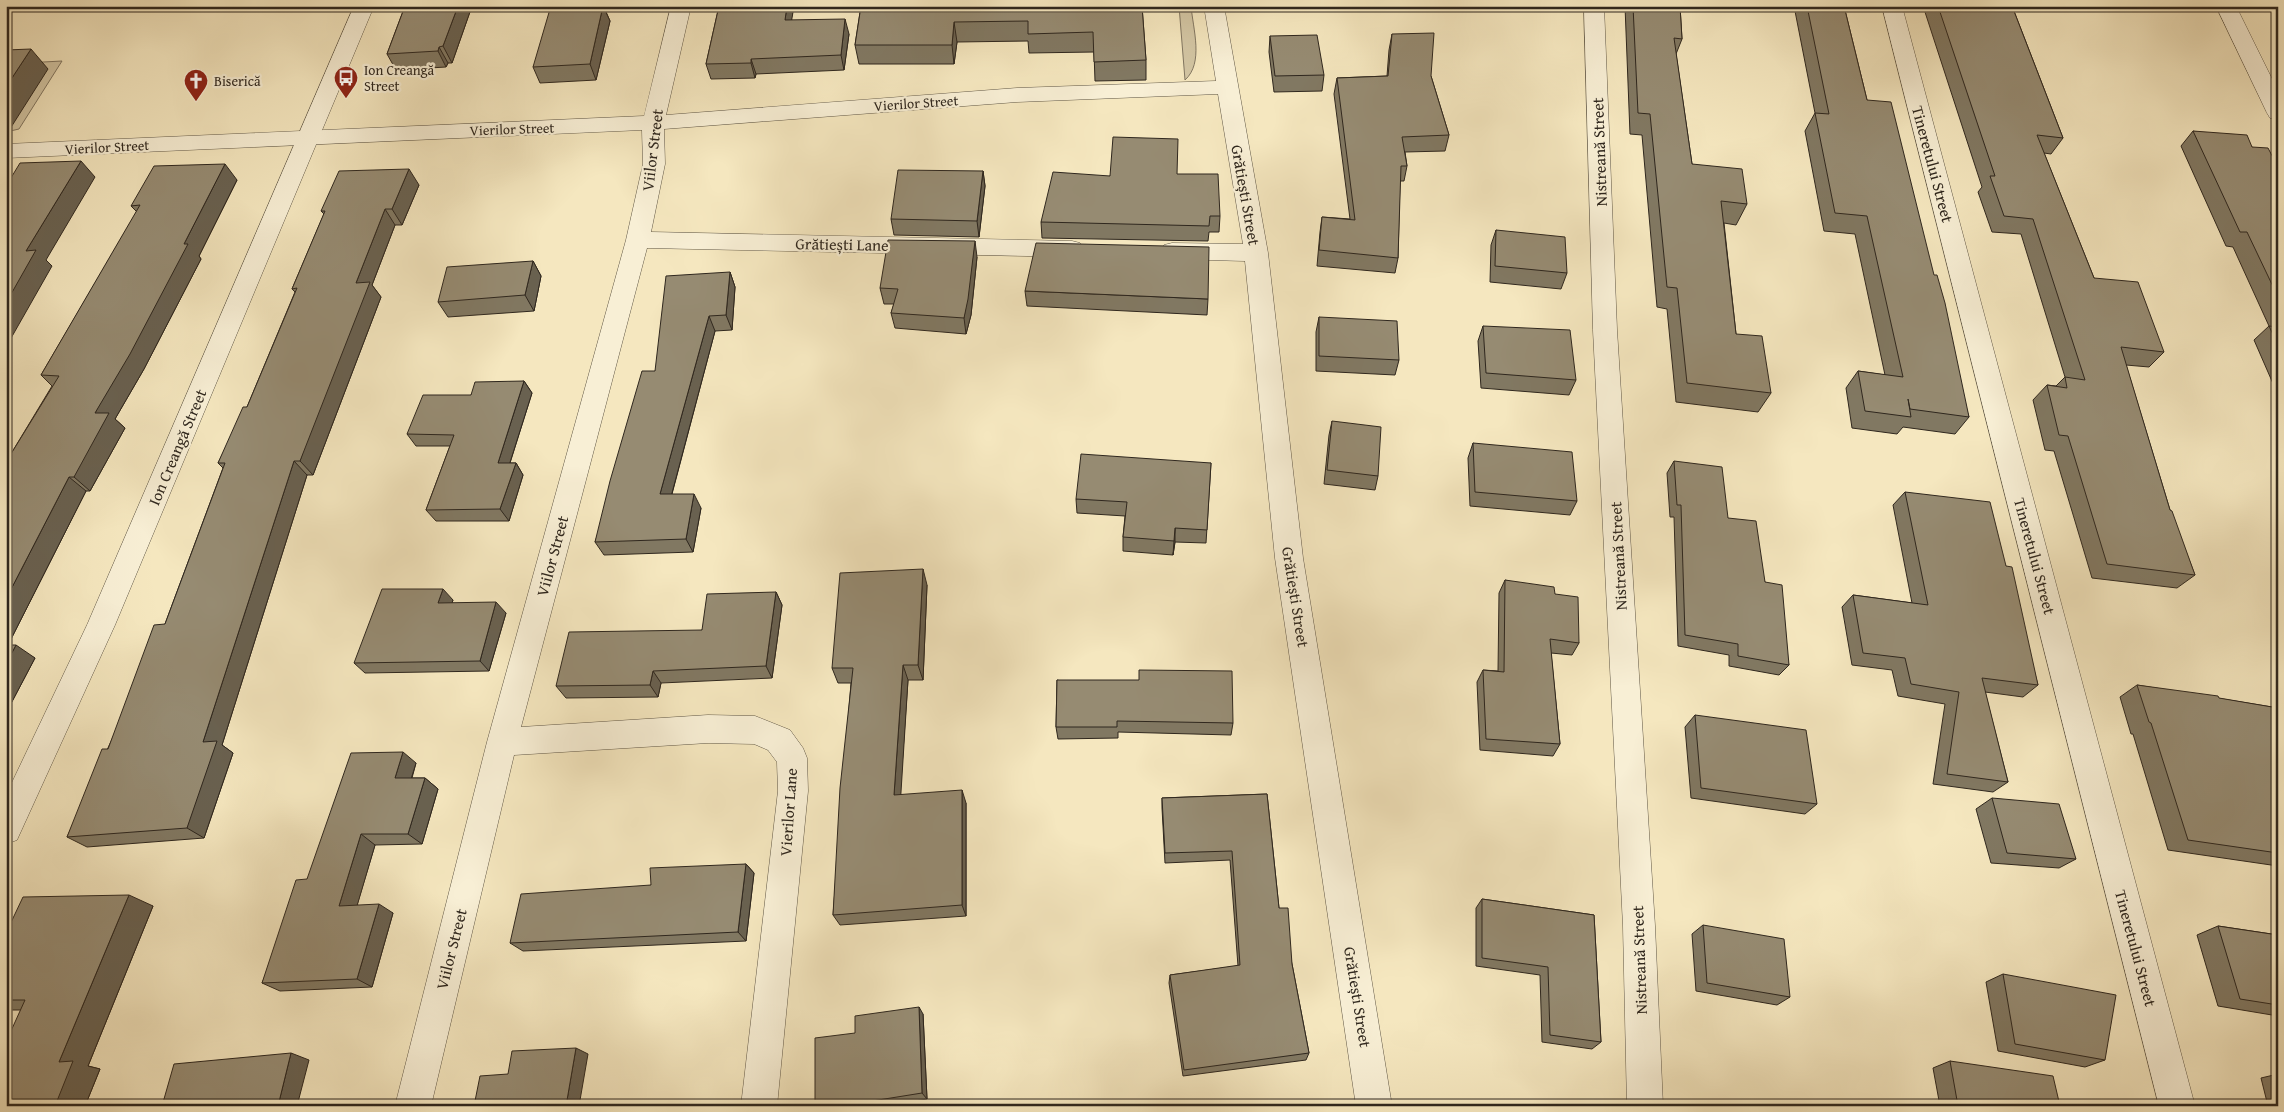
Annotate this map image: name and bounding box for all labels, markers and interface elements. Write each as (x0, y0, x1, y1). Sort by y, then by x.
place label: Ion Creangă Street (364, 60, 435, 96)
bus stop icon: Ion Creangă Street (333, 65, 359, 99)
church icon: Biserică (183, 68, 209, 102)
place label: Biserică (214, 71, 261, 91)
street label: Vierilor Street (873, 90, 959, 116)
street label: Nistreană Street (1585, 97, 1613, 207)
street label: Tineretului Street (1906, 103, 1960, 225)
street label: Viilor Street (635, 107, 669, 193)
street label: Vierilor Street (469, 118, 555, 140)
street label: Vierilor Street (64, 135, 150, 159)
street label: Grătiești Street (1225, 143, 1267, 248)
street label: Grătiești Lane (795, 231, 889, 257)
street label: Ion Creangă Street (142, 385, 212, 509)
street label: Tineretului Street (2008, 495, 2062, 617)
street label: Nistreană Street (1603, 501, 1633, 611)
street label: Viilor Street (530, 513, 574, 599)
street label: Grătiești Street (1276, 545, 1316, 649)
street label: Vierilor Lane (773, 767, 803, 857)
street label: Tineretului Street (2109, 887, 2163, 1009)
street label: Nistreană Street (1625, 905, 1653, 1015)
street label: Viilor Street (429, 906, 473, 992)
street label: Grătiești Street (1338, 945, 1378, 1049)

